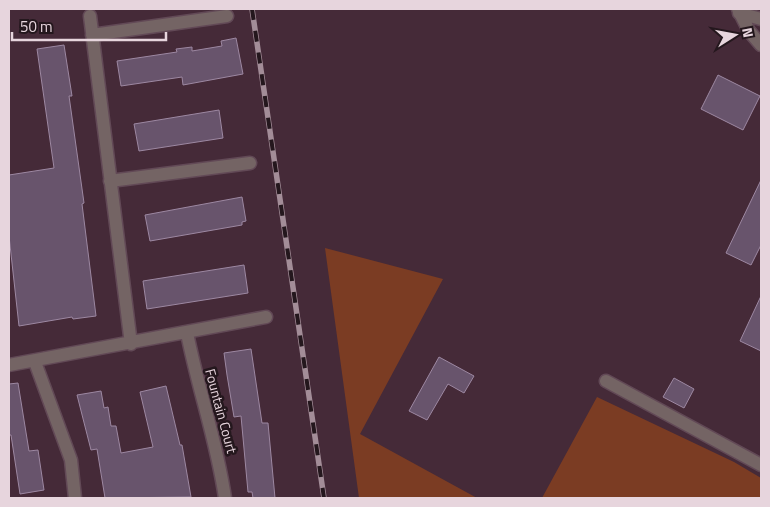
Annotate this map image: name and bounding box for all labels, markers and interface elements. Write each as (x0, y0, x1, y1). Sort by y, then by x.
scale bar (12, 10, 166, 42)
north arrow (710, 10, 760, 60)
text: 50 m (20, 15, 53, 38)
text: N (737, 26, 759, 39)
street label: Fountain Court (200, 366, 243, 456)

